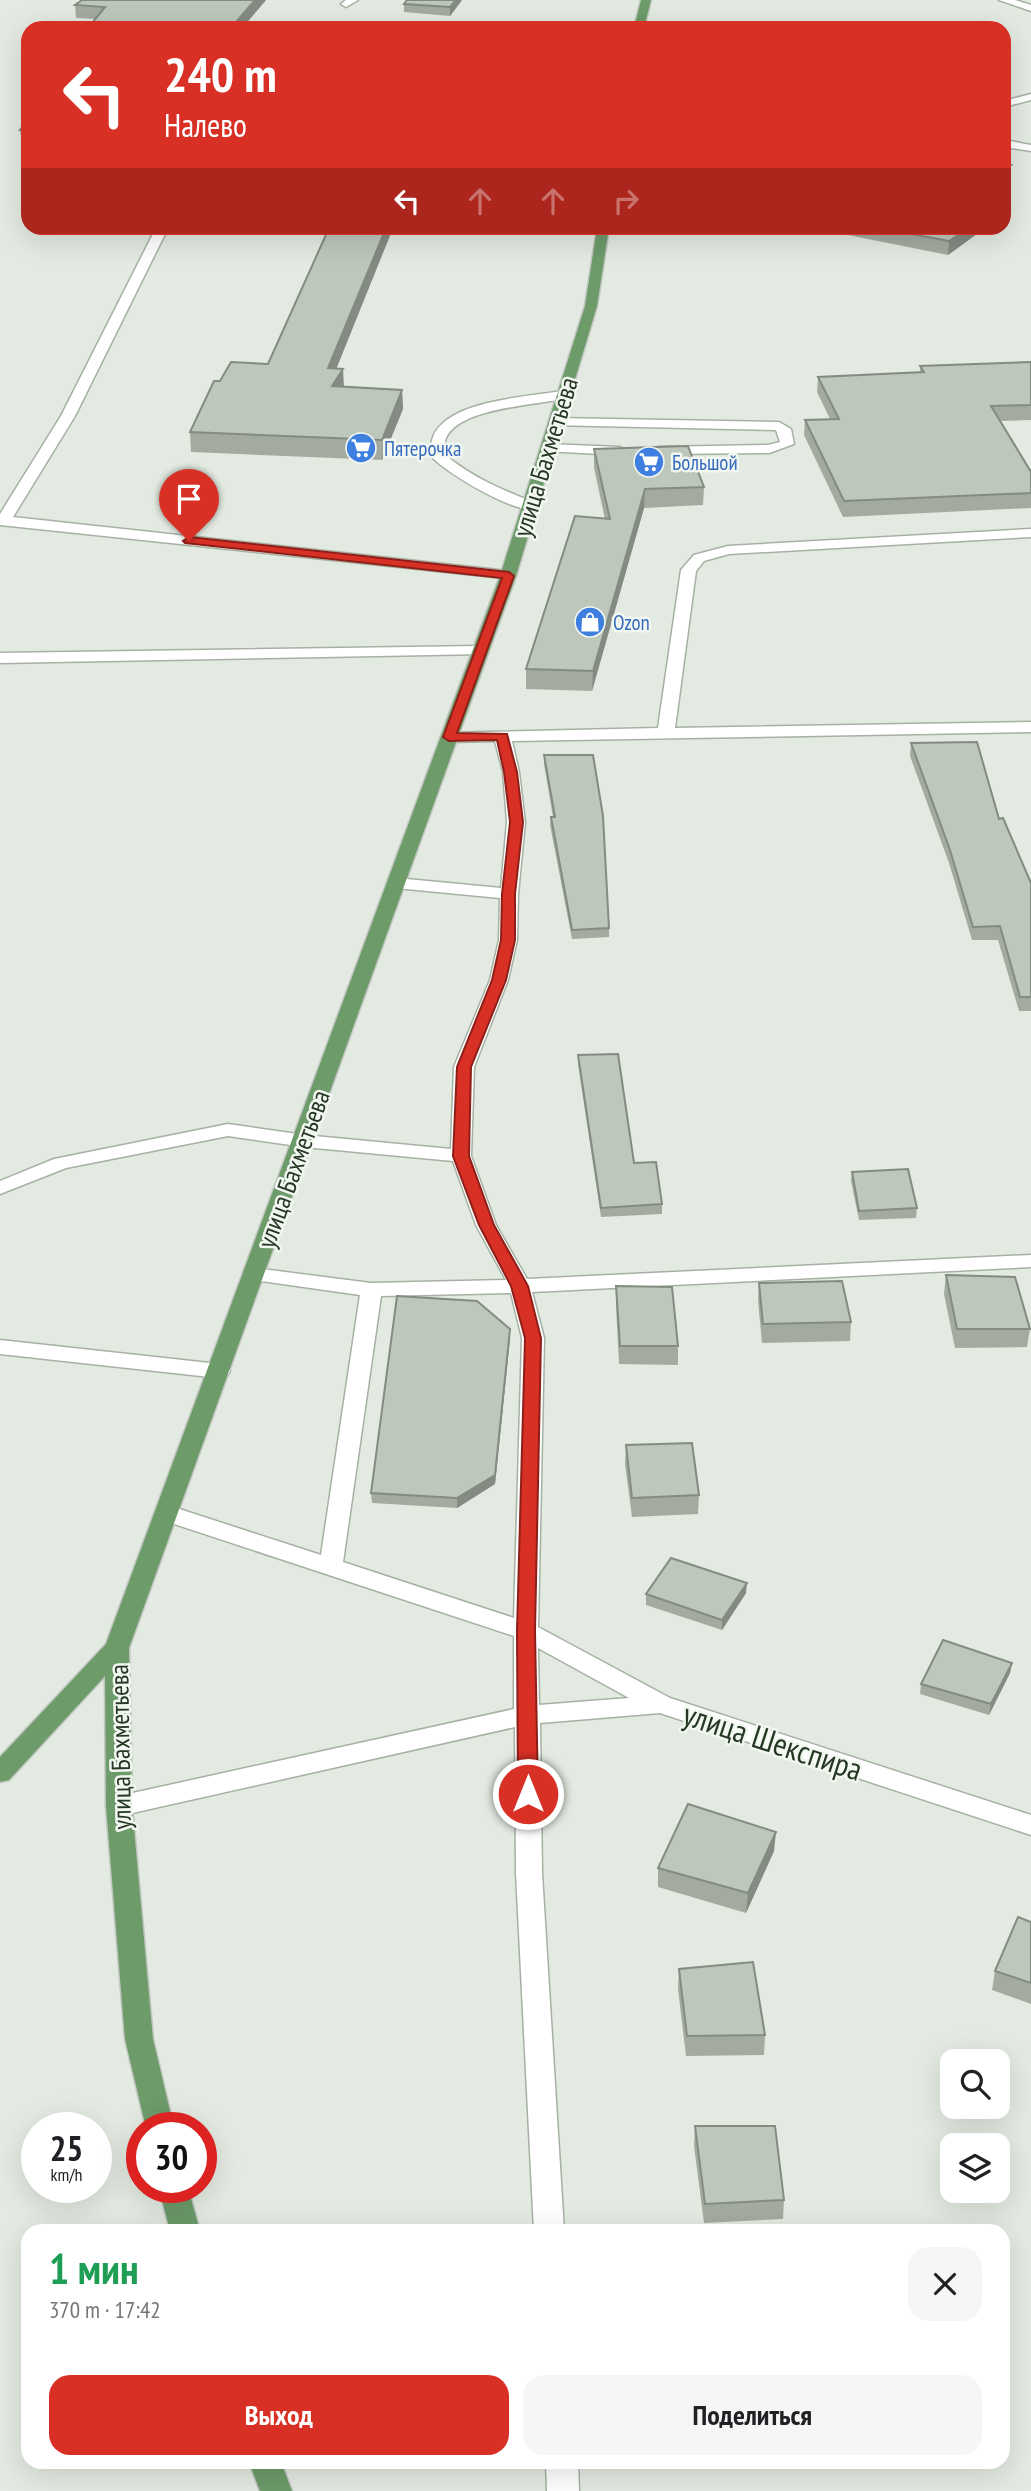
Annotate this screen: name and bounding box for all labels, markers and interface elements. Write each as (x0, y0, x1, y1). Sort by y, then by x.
text: 240 m (164, 42, 277, 106)
icon: left (49, 49, 140, 140)
text: Налево (164, 104, 247, 146)
icon: left (388, 182, 426, 220)
icon: ahead (461, 182, 499, 220)
icon: ahead (534, 182, 572, 220)
icon: right (607, 182, 645, 220)
street label: улица Бахметьева (505, 373, 585, 541)
supermarket icon: Пятерочка (344, 431, 378, 465)
place label: Пятерочка (384, 435, 461, 462)
supermarket icon: Большой (632, 445, 666, 479)
place label: Большой (672, 449, 738, 476)
pin (159, 469, 219, 541)
icon: arrive (170, 480, 208, 518)
shop icon: Ozon (573, 605, 607, 639)
place label: Ozon (613, 609, 650, 636)
street label: улица Бахметьева (249, 1086, 337, 1252)
street label: улица Бахметьева (102, 1664, 138, 1830)
street label: улица Шекспира (678, 1692, 868, 1790)
position arrow (491, 1757, 565, 1831)
map controls (940, 2049, 1010, 2203)
button: search (940, 2049, 1010, 2119)
speed limit sign: 30 (126, 2112, 217, 2203)
text: 25 (50, 2125, 83, 2171)
button: layers (940, 2133, 1010, 2203)
text: km/h (51, 2163, 82, 2186)
text: 1 мин (49, 2241, 139, 2296)
button: close (908, 2247, 982, 2321)
text: 370 m · 17:42 (49, 2295, 161, 2324)
button: Выход (49, 2375, 509, 2455)
button: Поделиться (523, 2375, 982, 2455)

